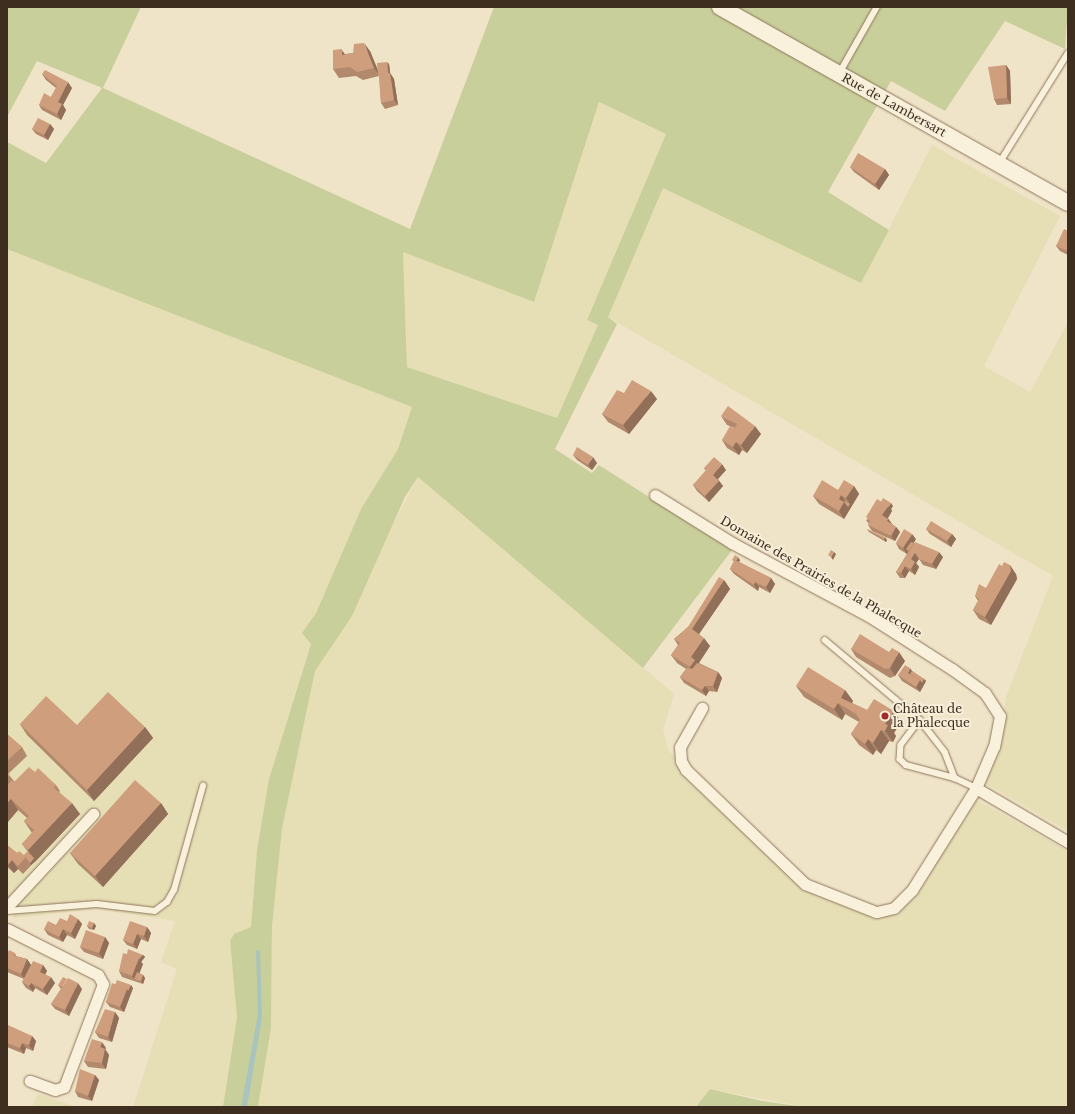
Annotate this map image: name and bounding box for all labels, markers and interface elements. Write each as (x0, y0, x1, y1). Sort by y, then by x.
street label: Rue de Lambersart (839, 70, 949, 140)
street label: Domaine des Prairies de la Phalecque (718, 513, 924, 641)
place label: Château de la Phalecque (893, 702, 970, 730)
marker: Château de la Phalecque (880, 711, 890, 721)

